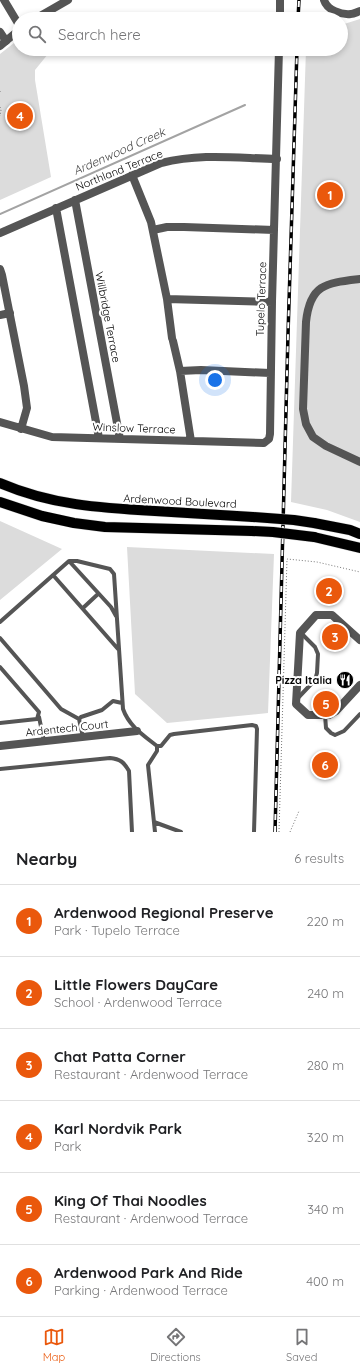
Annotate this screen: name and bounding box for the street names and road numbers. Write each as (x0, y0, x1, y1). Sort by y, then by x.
street label: Northland Terrace (73, 146, 165, 194)
street label: Tupelo Terrace (253, 261, 269, 337)
street label: Willbridge Terrace (92, 270, 124, 364)
street label: Winslow Terrace (92, 420, 176, 436)
street label: Ardenwood Boulevard (123, 491, 237, 511)
street label: Ardentech Court (25, 717, 109, 739)

